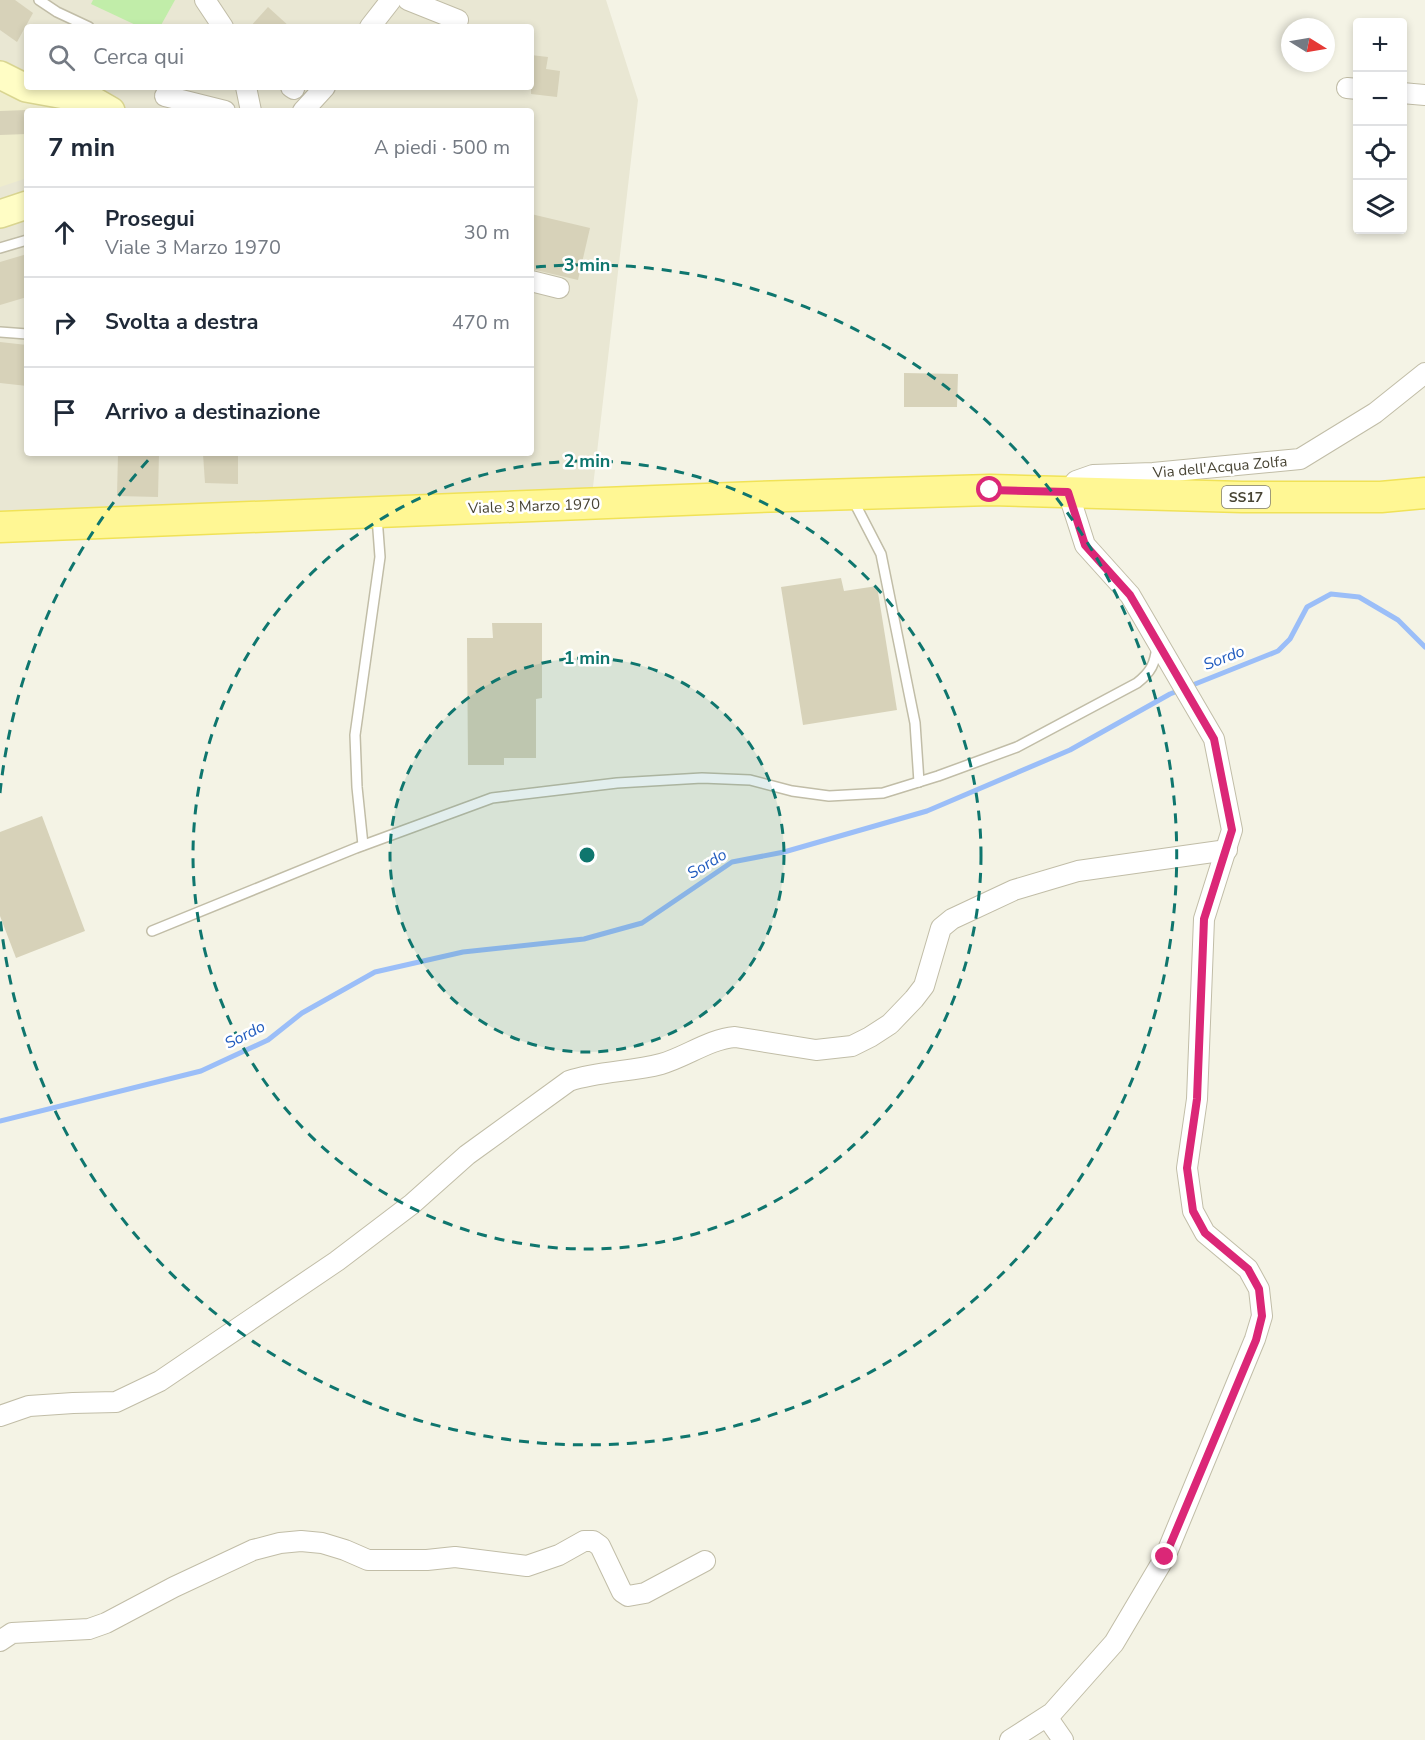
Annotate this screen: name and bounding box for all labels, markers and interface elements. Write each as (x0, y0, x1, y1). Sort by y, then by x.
north arrow (1281, 18, 1335, 72)
map controls (1353, 18, 1407, 234)
button: + (1353, 18, 1407, 72)
search box (24, 24, 534, 90)
icon: search (45, 41, 78, 74)
text: Cerca qui (93, 42, 184, 72)
button: − (1353, 72, 1407, 126)
button: locate (1353, 126, 1407, 180)
text: 7 min (48, 130, 115, 165)
text: A piedi · 500 m (374, 134, 510, 161)
button: layers (1353, 180, 1407, 234)
text: Prosegui (105, 204, 195, 234)
icon: ahead (48, 216, 81, 249)
text: 30 m (464, 219, 510, 246)
text: Viale 3 Marzo 1970 (105, 234, 281, 261)
text: 3 min (564, 253, 610, 277)
icon: right (48, 306, 81, 339)
text: Svolta a destra (105, 307, 259, 337)
text: 470 m (452, 309, 510, 336)
icon: arrive (48, 396, 81, 429)
text: Arrivo a destinazione (105, 397, 320, 427)
text: 2 min (564, 449, 610, 473)
street label: Via dell'Acqua Zolfa (1151, 451, 1288, 483)
route start (976, 476, 1002, 502)
road number: SS17 (1222, 486, 1270, 508)
street label: Viale 3 Marzo 1970 (467, 494, 600, 518)
water label: Sordo (1200, 640, 1248, 676)
text: 1 min (564, 646, 610, 670)
water label: Sordo (683, 844, 731, 884)
centre of rings (577, 845, 597, 865)
water label: Sordo (221, 1015, 269, 1054)
route end (1151, 1543, 1177, 1569)

